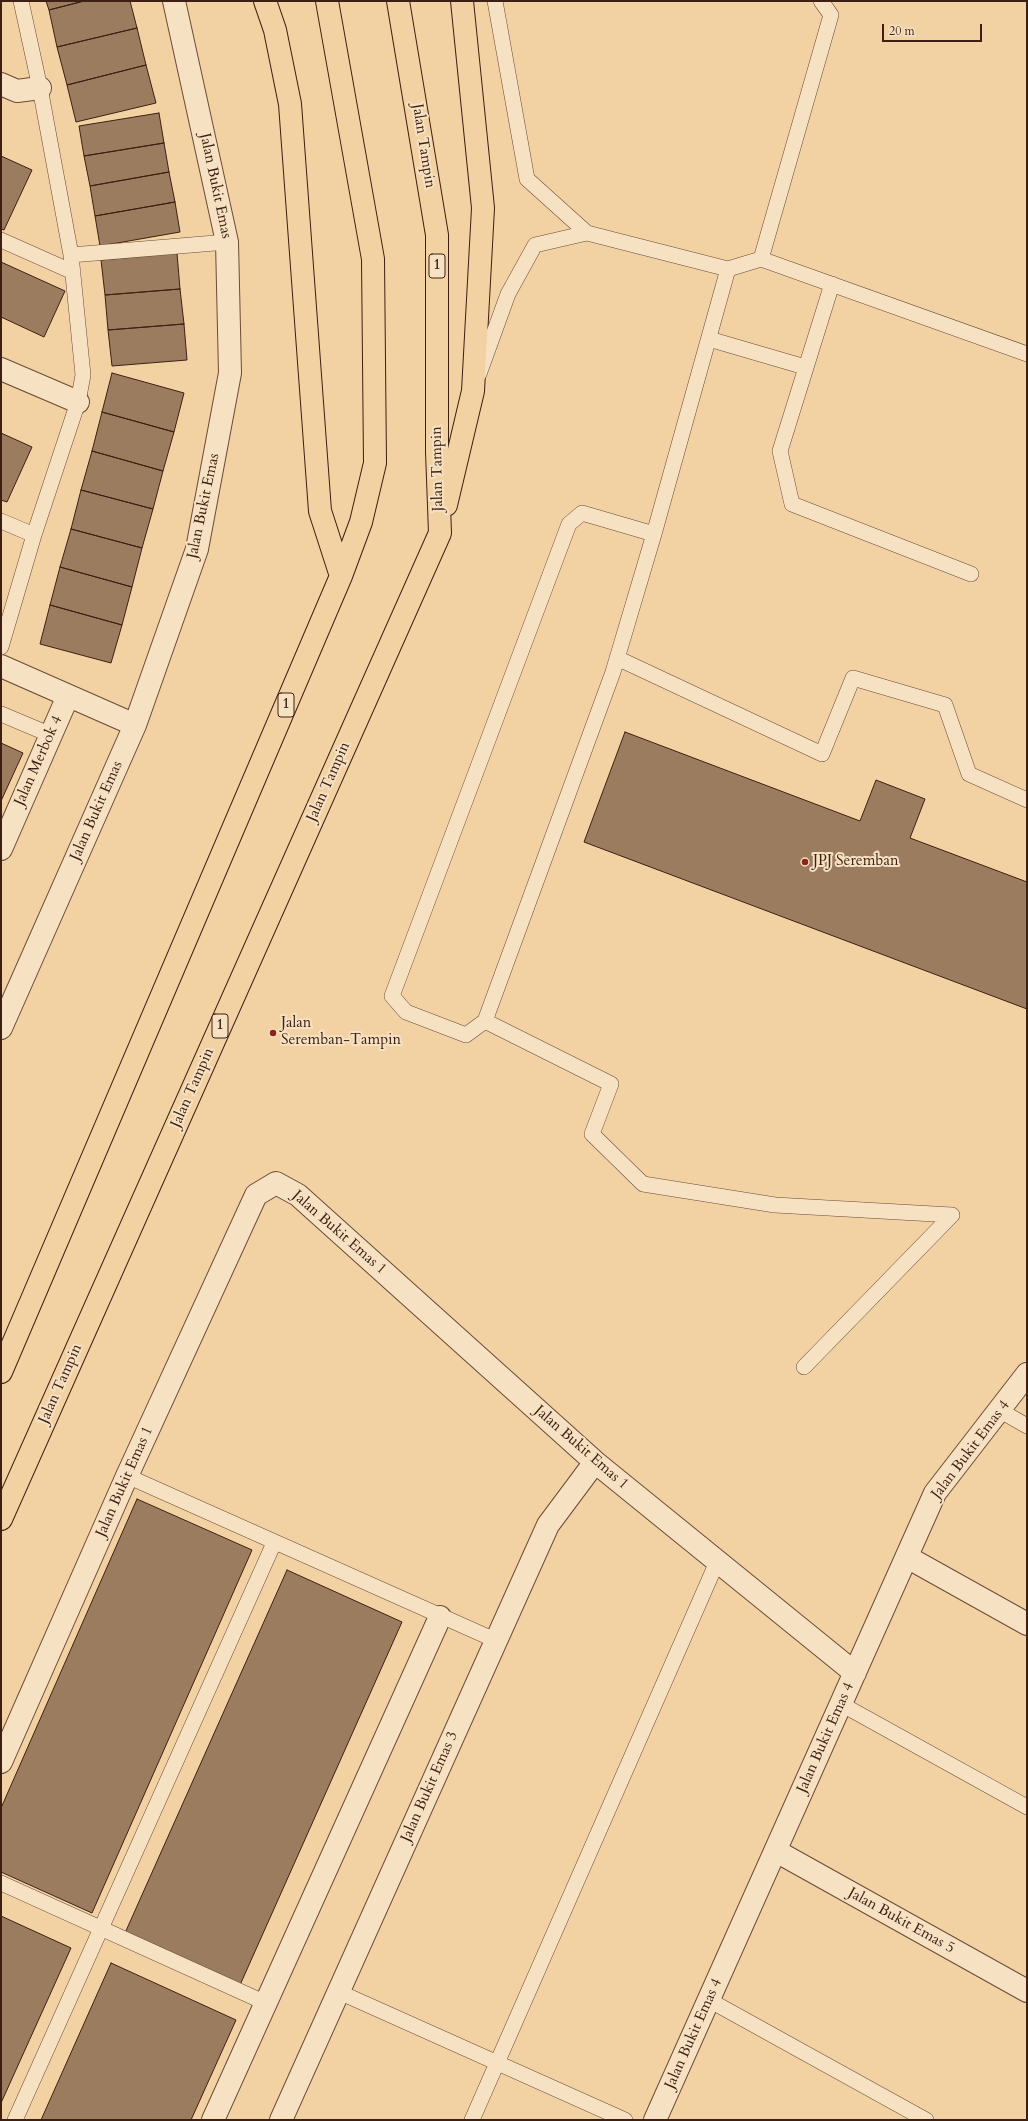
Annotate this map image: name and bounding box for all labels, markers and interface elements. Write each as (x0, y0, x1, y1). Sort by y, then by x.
scale bar (884, 16, 984, 42)
text: 20 m (889, 23, 915, 39)
street label: Jalan Tampin (407, 102, 439, 190)
street label: Jalan Bukit Emas (195, 132, 235, 240)
road number: 1 (429, 254, 445, 278)
street label: Jalan Tampin (428, 426, 448, 512)
street label: Jalan Bukit Emas (184, 452, 224, 560)
road number: 1 (278, 693, 294, 717)
street label: Jalan Merbok 4 (11, 713, 67, 809)
street label: Jalan Tampin (303, 739, 355, 825)
street label: Jalan Bukit Emas (67, 758, 127, 864)
place label: JPJ Seremban (813, 853, 898, 871)
marker: JPJ Seremban (800, 857, 810, 867)
road number: 1 (212, 1014, 228, 1038)
place label: Jalan Seremban-Tampin (281, 1015, 401, 1050)
marker: Jalan Seremban-Tampin (268, 1028, 278, 1038)
street label: Jalan Tampin (167, 1045, 219, 1131)
street label: Jalan Bukit Emas 1 (288, 1187, 390, 1279)
street label: Jalan Tampin (35, 1341, 87, 1427)
street label: Jalan Bukit Emas 4 (928, 1397, 1014, 1503)
street label: Jalan Bukit Emas 1 (530, 1402, 632, 1494)
street label: Jalan Bukit Emas 1 (93, 1424, 157, 1540)
street label: Jalan Bukit Emas 4 (794, 1680, 858, 1796)
street label: Jalan Bukit Emas 3 (398, 1729, 462, 1845)
street label: Jalan Bukit Emas 5 (845, 1884, 957, 1958)
street label: Jalan Bukit Emas 4 (662, 1976, 726, 2092)

